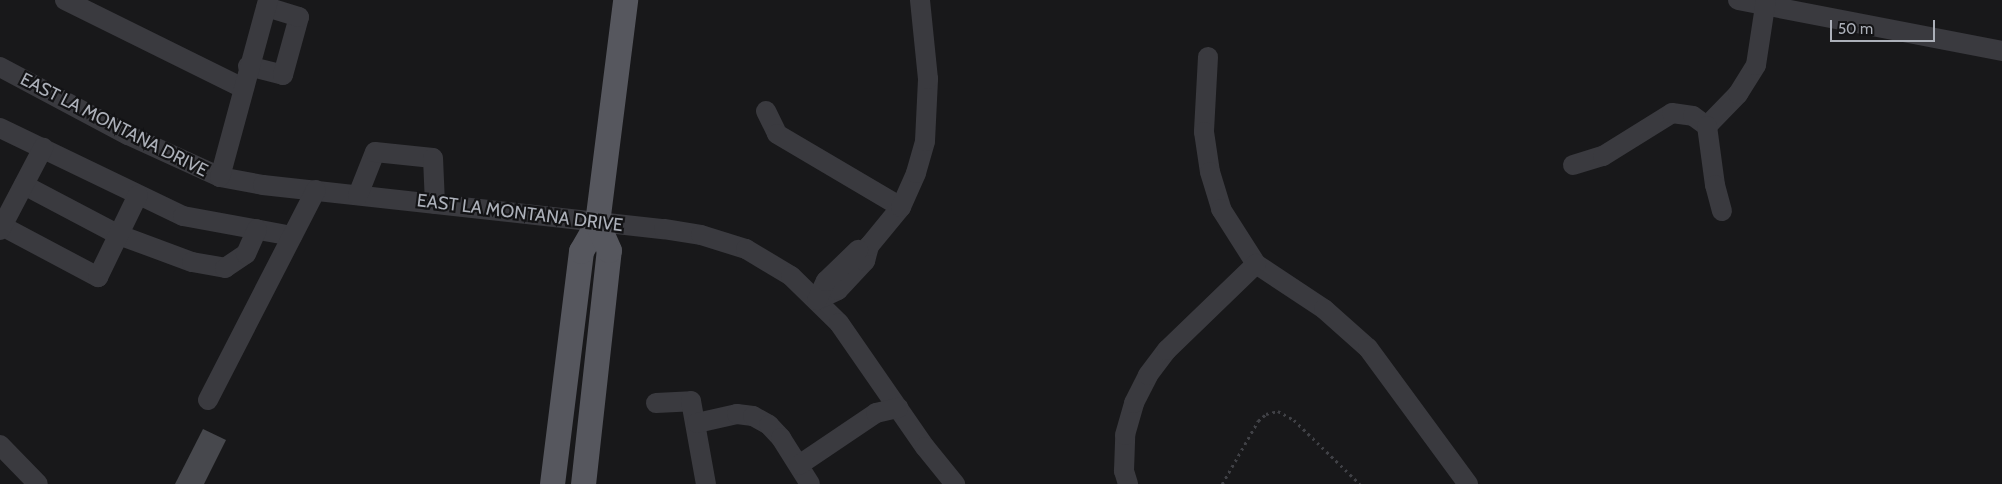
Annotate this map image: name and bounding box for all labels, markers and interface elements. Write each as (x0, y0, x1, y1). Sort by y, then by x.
scale bar (1832, 10, 1937, 42)
text: 50 m (1838, 20, 1873, 38)
street label: EAST LA MONTANA DRIVE (17, 68, 211, 182)
street label: EAST LA MONTANA DRIVE (416, 190, 624, 236)

